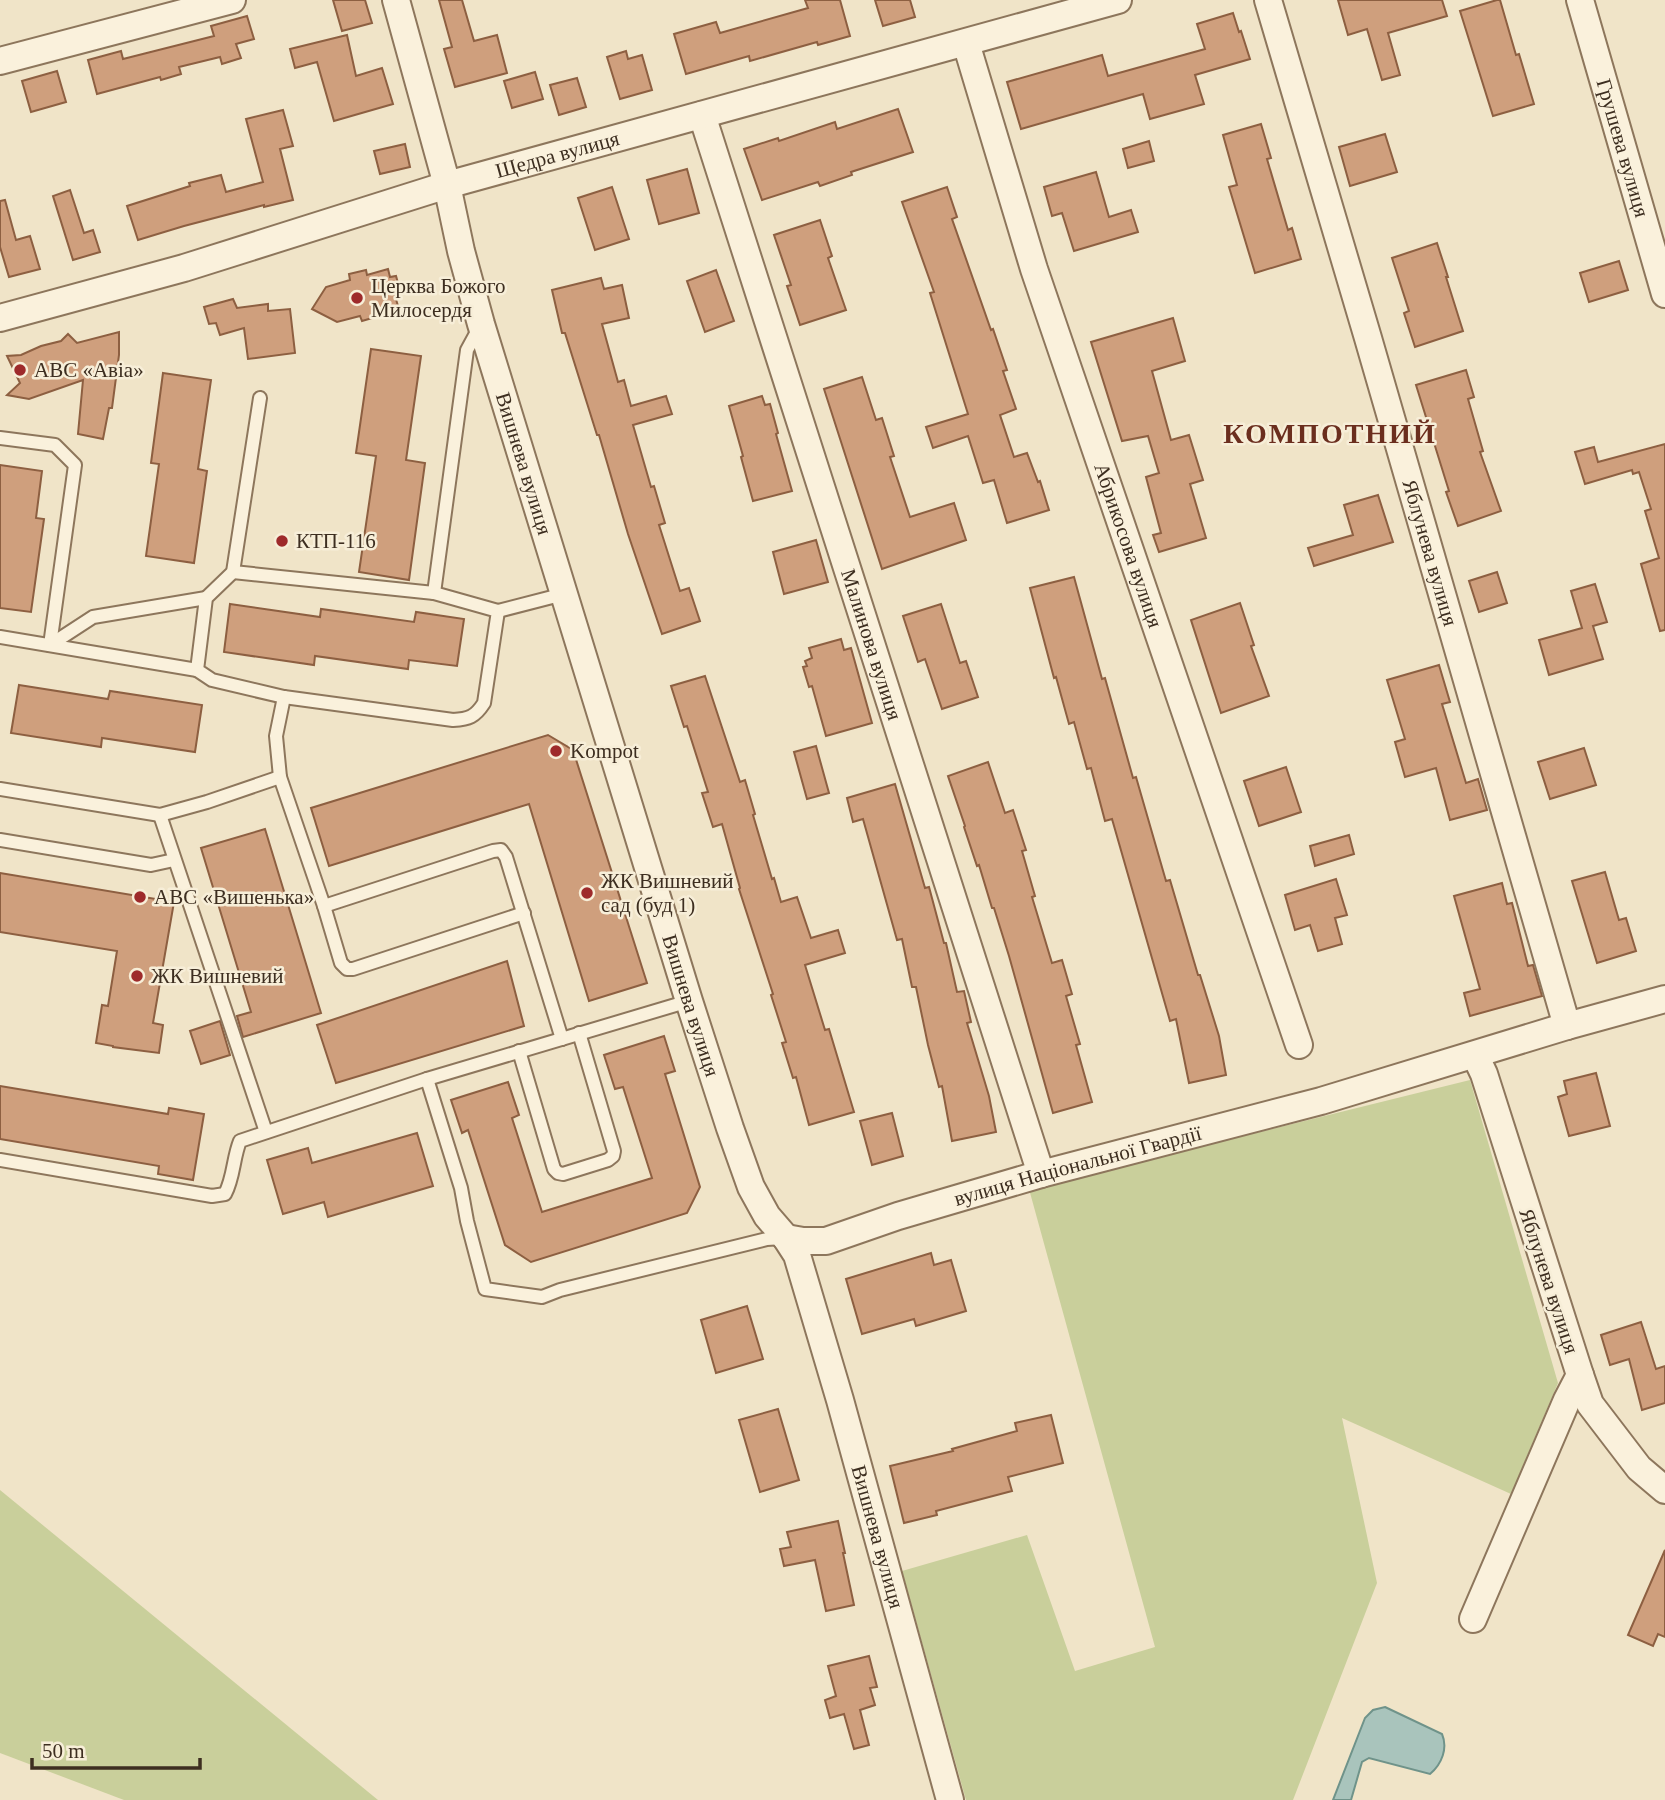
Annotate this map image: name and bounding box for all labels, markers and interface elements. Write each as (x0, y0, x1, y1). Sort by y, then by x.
street label: Грушева вулиця (1591, 76, 1654, 220)
street label: Щедра вулиця (493, 126, 622, 183)
place label: Церква Божого Милосердя (371, 274, 506, 322)
marker: Церква Божого Милосердя (349, 290, 365, 306)
place label: ABC «Авіа» (34, 358, 144, 382)
marker: ABC «Авіа» (12, 362, 28, 378)
street label: Вишнева вулиця (491, 389, 557, 538)
district label: КОМПОТНИЙ (1223, 418, 1437, 449)
street label: Абрикосова вулиця (1089, 460, 1168, 631)
street label: Яблунева вулиця (1398, 477, 1463, 629)
place label: КТП-116 (296, 529, 376, 553)
marker: КТП-116 (274, 533, 290, 549)
street label: Малинова вулиця (836, 566, 907, 723)
place label: Kompot (570, 739, 639, 763)
marker: Kompot (548, 743, 564, 759)
place label: ЖК Вишневий сад (буд 1) (601, 869, 733, 917)
place label: ABC «Вишенька» (154, 885, 314, 909)
marker: ЖК Вишневий сад (буд 1) (579, 885, 595, 901)
marker: ABC «Вишенька» (132, 889, 148, 905)
street label: Вишнева вулиця (657, 931, 725, 1080)
place label: ЖК Вишневий (151, 964, 283, 988)
marker: ЖК Вишневий (129, 968, 145, 984)
street label: вулиця Національної Гвардії (951, 1121, 1204, 1211)
street label: Яблунева вулиця (1514, 1205, 1584, 1357)
street label: Вишнева вулиця (846, 1462, 909, 1612)
scale bar (32, 1727, 200, 1771)
text: 50 m (42, 1739, 85, 1763)

